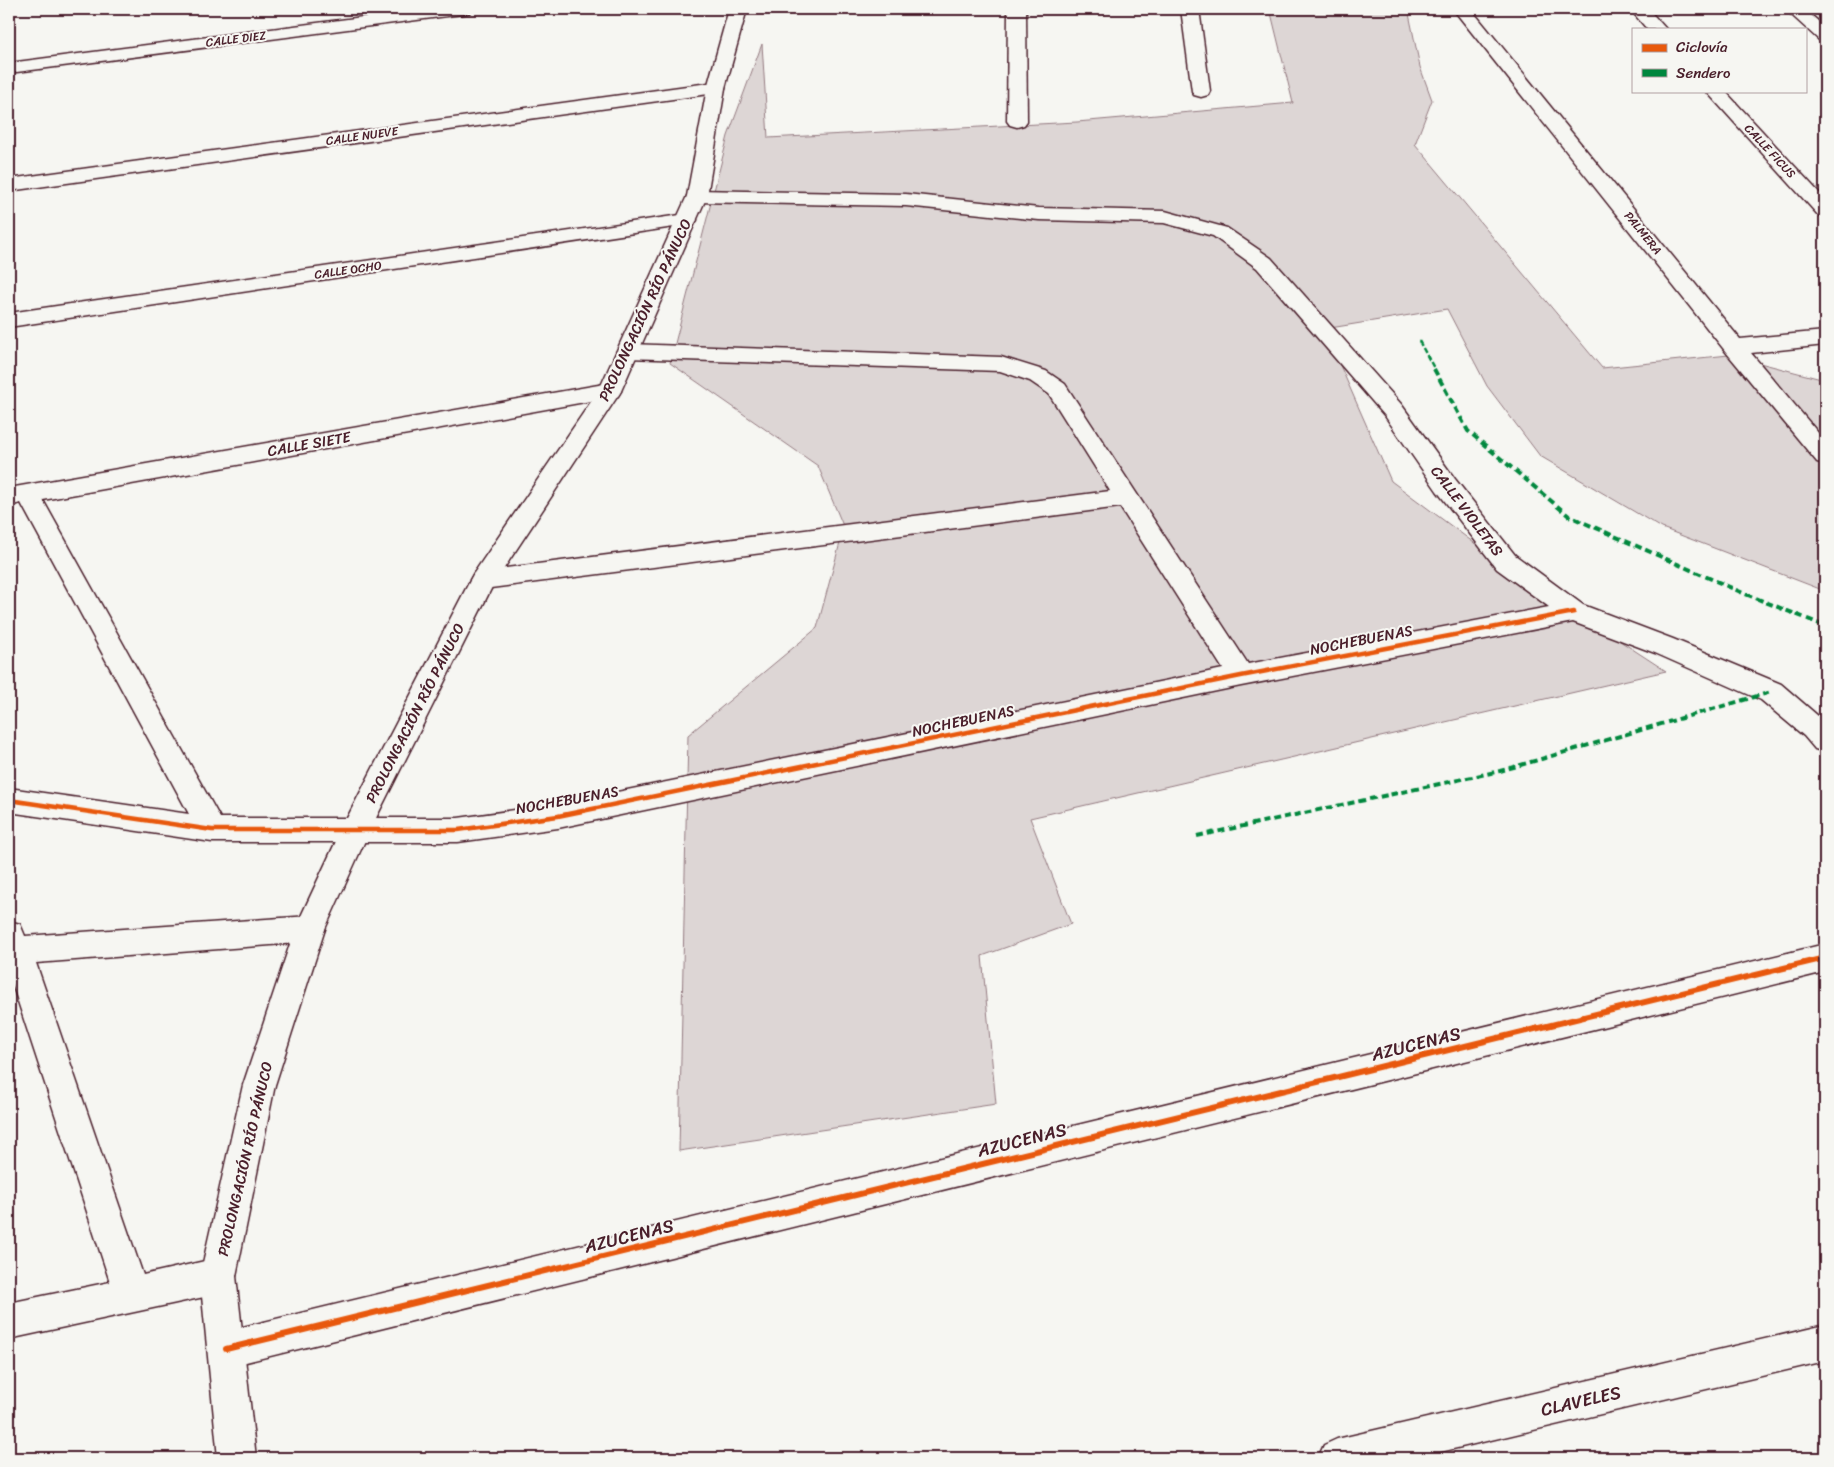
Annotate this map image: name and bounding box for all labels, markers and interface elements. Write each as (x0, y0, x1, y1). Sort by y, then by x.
street label: CALLE DIEZ (205, 24, 268, 54)
legend (1632, 28, 1806, 92)
text: Ciclovía (1676, 34, 1728, 60)
text: Sendero (1676, 60, 1731, 86)
street label: CALLE FICUS (1739, 119, 1802, 184)
street label: CALLE NUEVE (325, 120, 401, 152)
street label: PALMERA (1618, 206, 1668, 260)
street label: PROLONGACIÓN RÍO PÁNUCO (591, 214, 699, 406)
street label: CALLE OCHO (313, 254, 383, 286)
street label: CALLE SIETE (265, 424, 354, 464)
street label: CALLE VIOLETAS (1424, 460, 1510, 563)
street label: NOCHEBUENAS (1307, 617, 1415, 663)
street label: PROLONGACIÓN RÍO PÁNUCO (358, 618, 472, 808)
street label: NOCHEBUENAS (909, 697, 1017, 745)
street label: NOCHEBUENAS (514, 778, 620, 822)
street label: AZUCENAS (1367, 1017, 1464, 1071)
street label: PROLONGACIÓN RÍO PÁNUCO (210, 1059, 280, 1259)
street label: AZUCENAS (973, 1113, 1070, 1167)
street label: AZUCENAS (580, 1209, 677, 1263)
street label: CLAVELES (1538, 1376, 1624, 1426)

